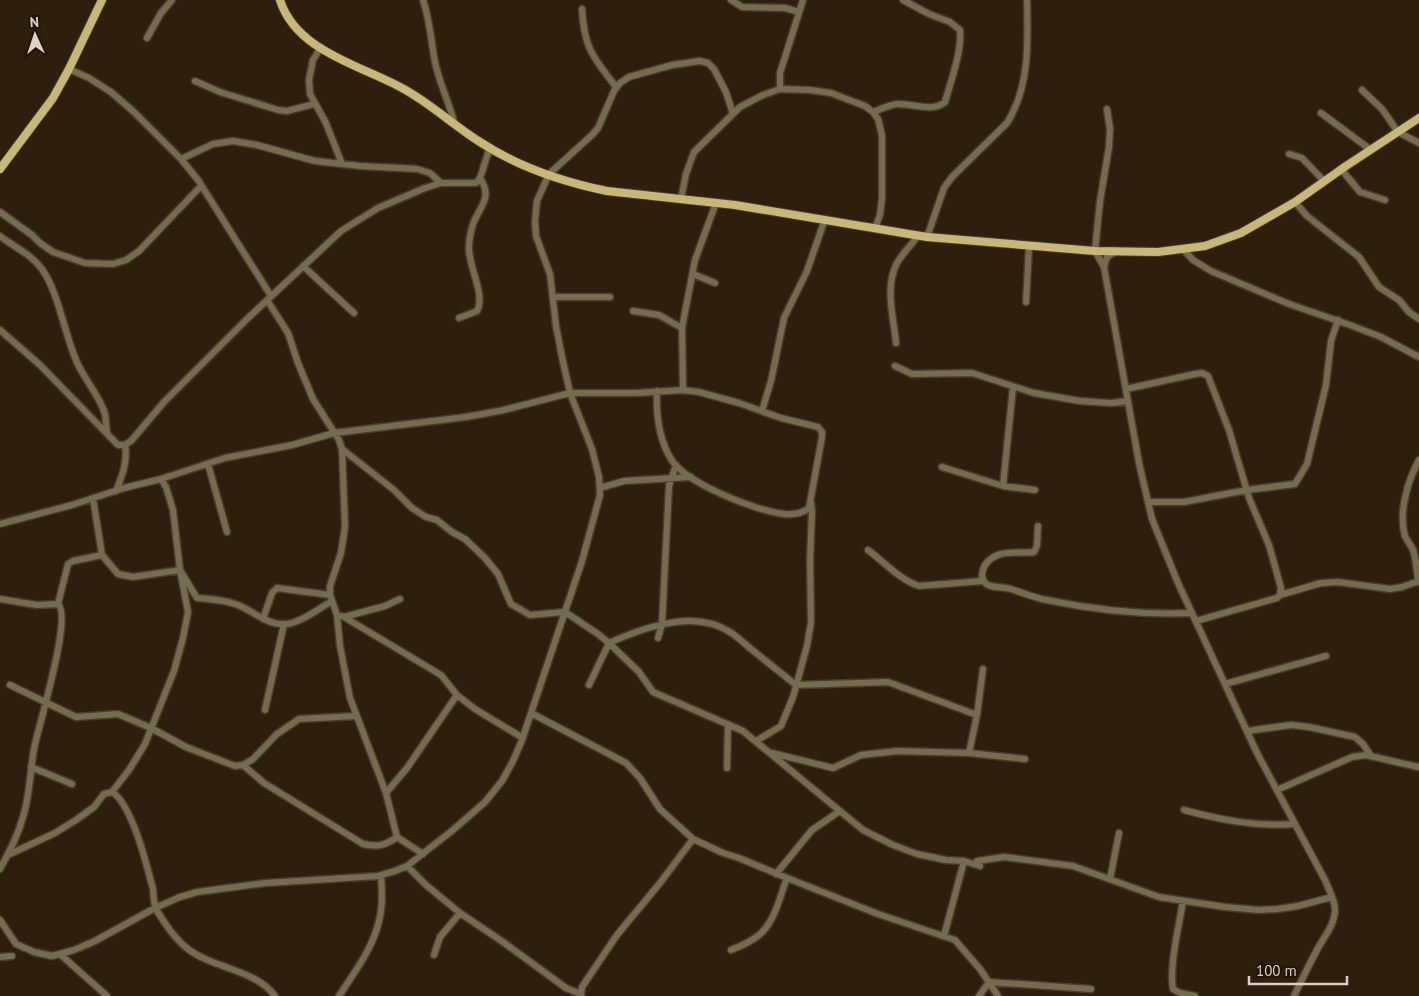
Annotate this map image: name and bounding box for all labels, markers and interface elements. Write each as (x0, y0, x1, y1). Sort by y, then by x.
north arrow (10, 10, 60, 60)
text: N (29, 13, 39, 31)
scale bar (1249, 954, 1346, 986)
text: 100 m (1256, 961, 1297, 980)

